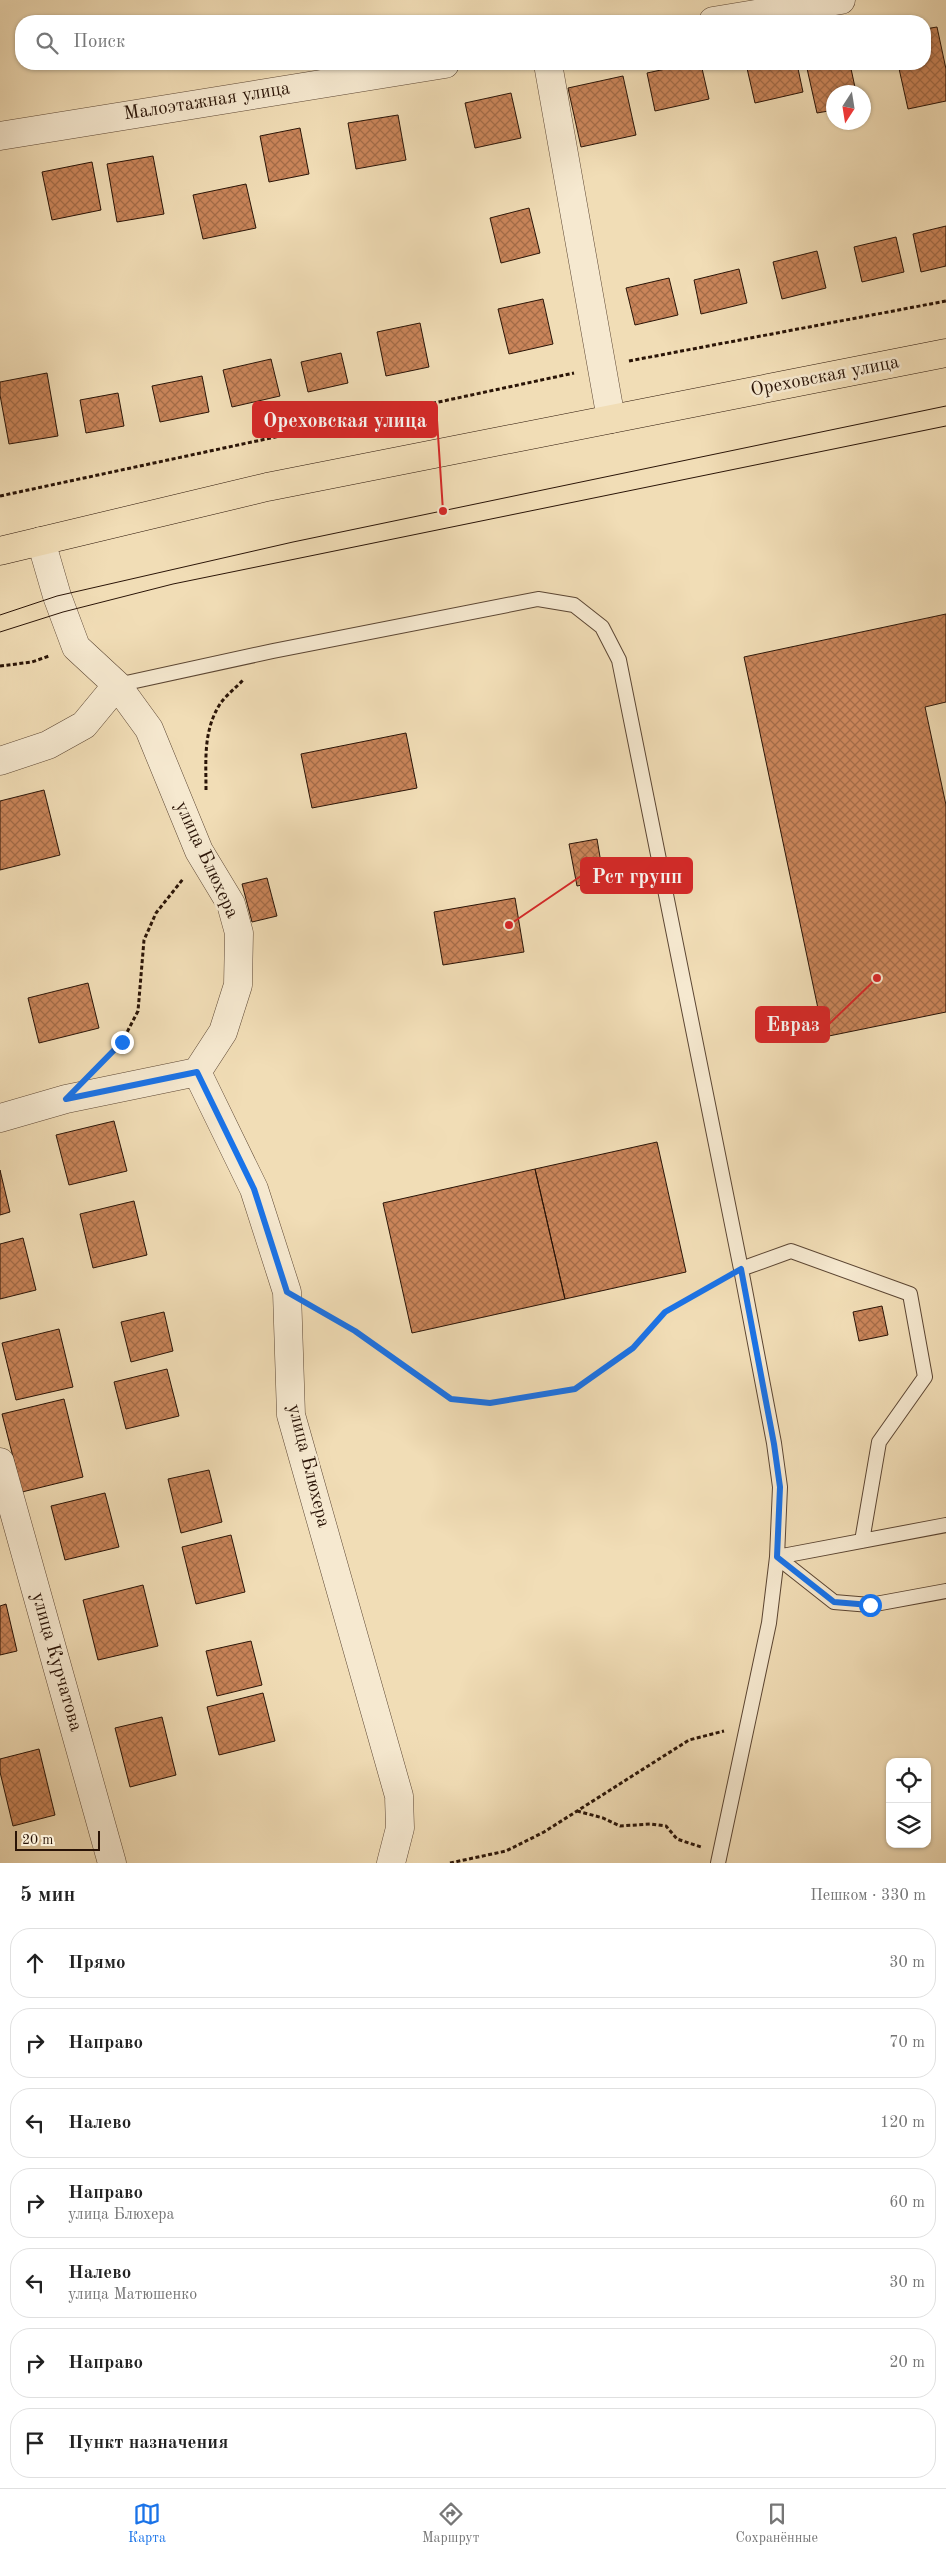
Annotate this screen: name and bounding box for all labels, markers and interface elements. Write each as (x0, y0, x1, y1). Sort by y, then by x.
search box (15, 15, 931, 70)
icon: search (33, 29, 61, 57)
text: Поиск (73, 33, 125, 52)
street label: Малоэтажная улица (122, 79, 292, 125)
north arrow (826, 85, 871, 130)
street label: Ореховская улица (749, 353, 901, 401)
callout: Ореховская улица (253, 402, 437, 437)
text: Ореховская улица (263, 412, 427, 432)
street label: улица Блюхера (171, 799, 242, 922)
callout: Рст групп (581, 858, 692, 893)
text: Рст групп (592, 868, 682, 888)
callout: Евраз (756, 1007, 829, 1042)
text: Евраз (766, 1016, 820, 1036)
route end (111, 1031, 134, 1054)
street label: улица Блюхера (283, 1402, 333, 1530)
street label: улица Курчатова (27, 1590, 85, 1734)
route start (859, 1594, 882, 1617)
map controls (886, 1758, 931, 1848)
button: locate (886, 1758, 931, 1803)
button: layers (886, 1803, 931, 1848)
scale bar (15, 1828, 100, 1851)
text: 20 m (22, 1833, 53, 1847)
text: 5 мин (20, 1885, 75, 1906)
text: Пешком · 330 m (810, 1888, 926, 1904)
icon: ahead (21, 1949, 49, 1977)
text: Прямо (68, 1954, 126, 1973)
text: 30 m (889, 1955, 925, 1971)
icon: right (21, 2029, 49, 2057)
text: Направо (68, 2034, 143, 2053)
text: 70 m (889, 2035, 925, 2051)
icon: left (21, 2109, 49, 2137)
text: Налево (68, 2114, 131, 2133)
text: 120 m (880, 2115, 925, 2131)
text: Направо (68, 2184, 143, 2203)
icon: right (21, 2189, 49, 2217)
text: 60 m (889, 2195, 925, 2211)
text: улица Блюхера (68, 2207, 175, 2223)
text: Налево (68, 2264, 131, 2283)
icon: left (21, 2269, 49, 2297)
text: 30 m (889, 2275, 925, 2291)
text: улица Матюшенко (68, 2287, 197, 2303)
icon: right (21, 2349, 49, 2377)
text: Направо (68, 2354, 143, 2373)
text: 20 m (889, 2355, 925, 2371)
icon: arrive (21, 2429, 49, 2457)
text: Пункт назначения (68, 2434, 228, 2453)
tab: Карта (128, 2500, 166, 2547)
tab: Маршрут (422, 2500, 479, 2547)
tab: Сохранённые (735, 2500, 818, 2547)

